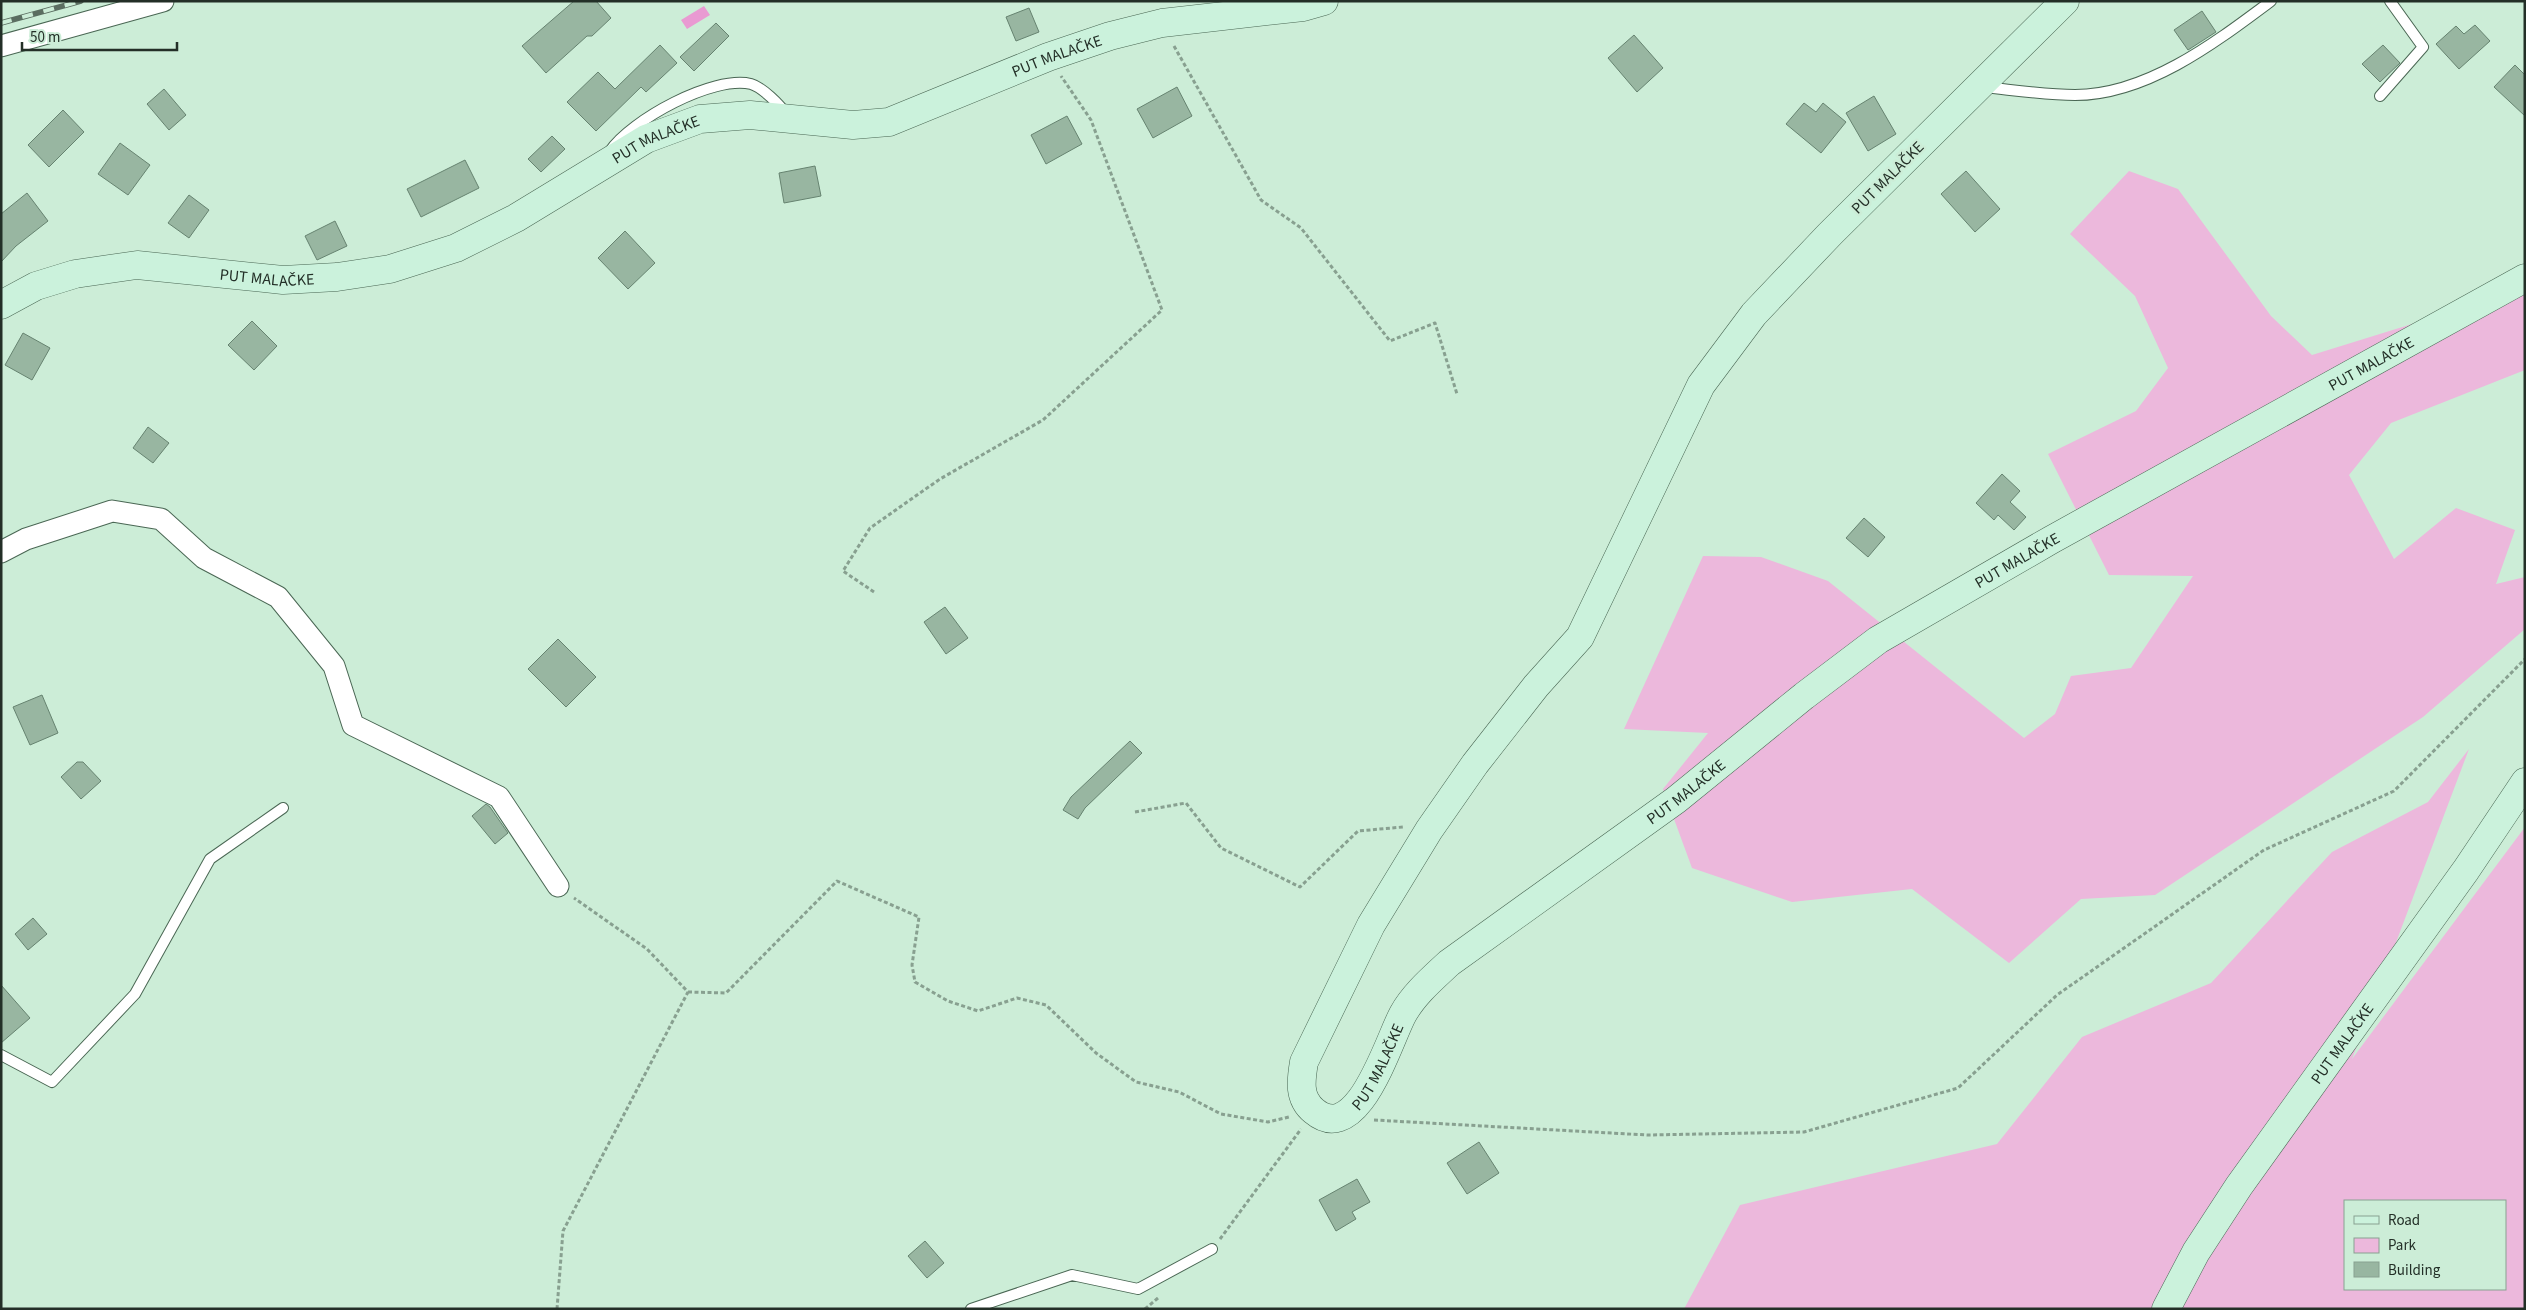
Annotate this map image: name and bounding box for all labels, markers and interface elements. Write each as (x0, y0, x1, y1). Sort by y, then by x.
scale bar (22, 20, 178, 52)
text: 50 m (30, 27, 60, 48)
street label: PUT MALAČKE (1008, 30, 1105, 83)
street label: PUT MALAČKE (608, 110, 703, 169)
street label: PUT MALAČKE (1846, 136, 1929, 219)
street label: PUT MALAČKE (219, 264, 315, 292)
street label: PUT MALAČKE (2325, 332, 2418, 397)
street label: PUT MALAČKE (1971, 527, 2064, 594)
street label: PUT MALAČKE (1642, 754, 1730, 830)
street label: PUT MALAČKE (2306, 999, 2379, 1089)
street label: PUT MALAČKE (1347, 1020, 1409, 1115)
legend (2344, 1200, 2506, 1290)
text: Road (2388, 1210, 2420, 1231)
text: Park (2388, 1235, 2417, 1256)
text: Building (2388, 1260, 2441, 1281)

